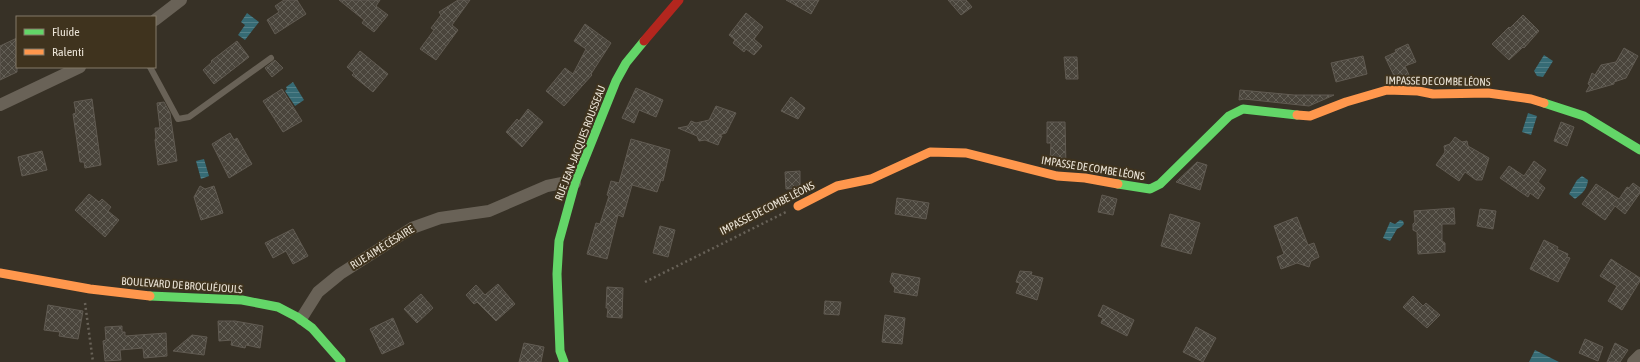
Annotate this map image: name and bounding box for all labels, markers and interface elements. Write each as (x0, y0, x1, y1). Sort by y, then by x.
legend (16, 16, 156, 68)
text: Fluide (52, 25, 80, 39)
text: Ralenti (52, 45, 84, 59)
street label: IMPASSE DE COMBE LÉONS (1386, 74, 1491, 88)
street label: RUE JEAN-JACQUES ROUSSEAU (552, 84, 608, 202)
street label: IMPASSE DE COMBE LÉONS (1040, 154, 1146, 182)
street label: IMPASSE DE COMBE LÉONS (718, 179, 817, 237)
street label: RUE AIMÉ CÉSAIRE (348, 223, 416, 271)
street label: BOULEVARD DE BROCUÉJOULS (121, 275, 243, 295)

